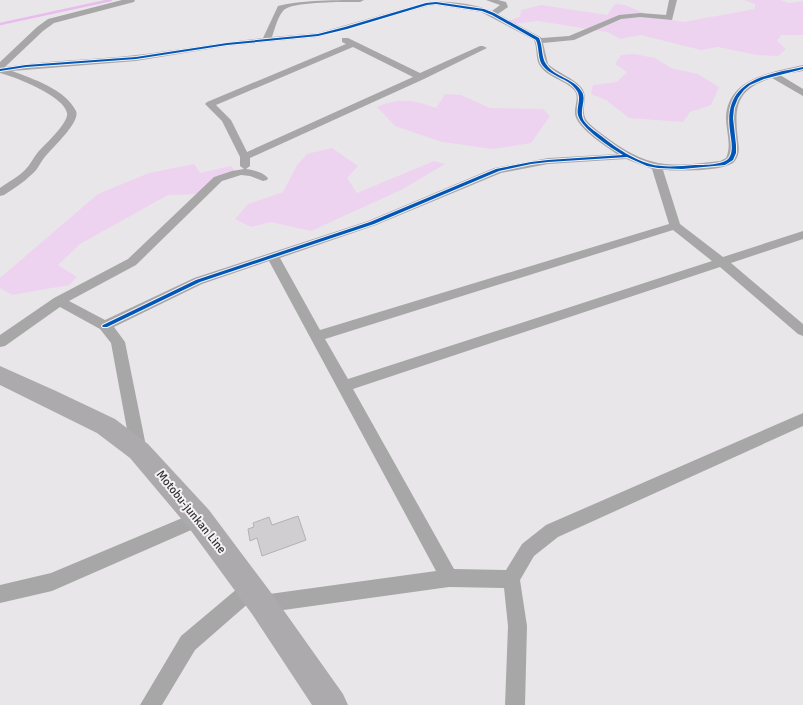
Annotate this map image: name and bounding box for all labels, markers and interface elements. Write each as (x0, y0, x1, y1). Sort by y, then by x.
street label: Motobu-junkan Line (153, 467, 229, 557)

